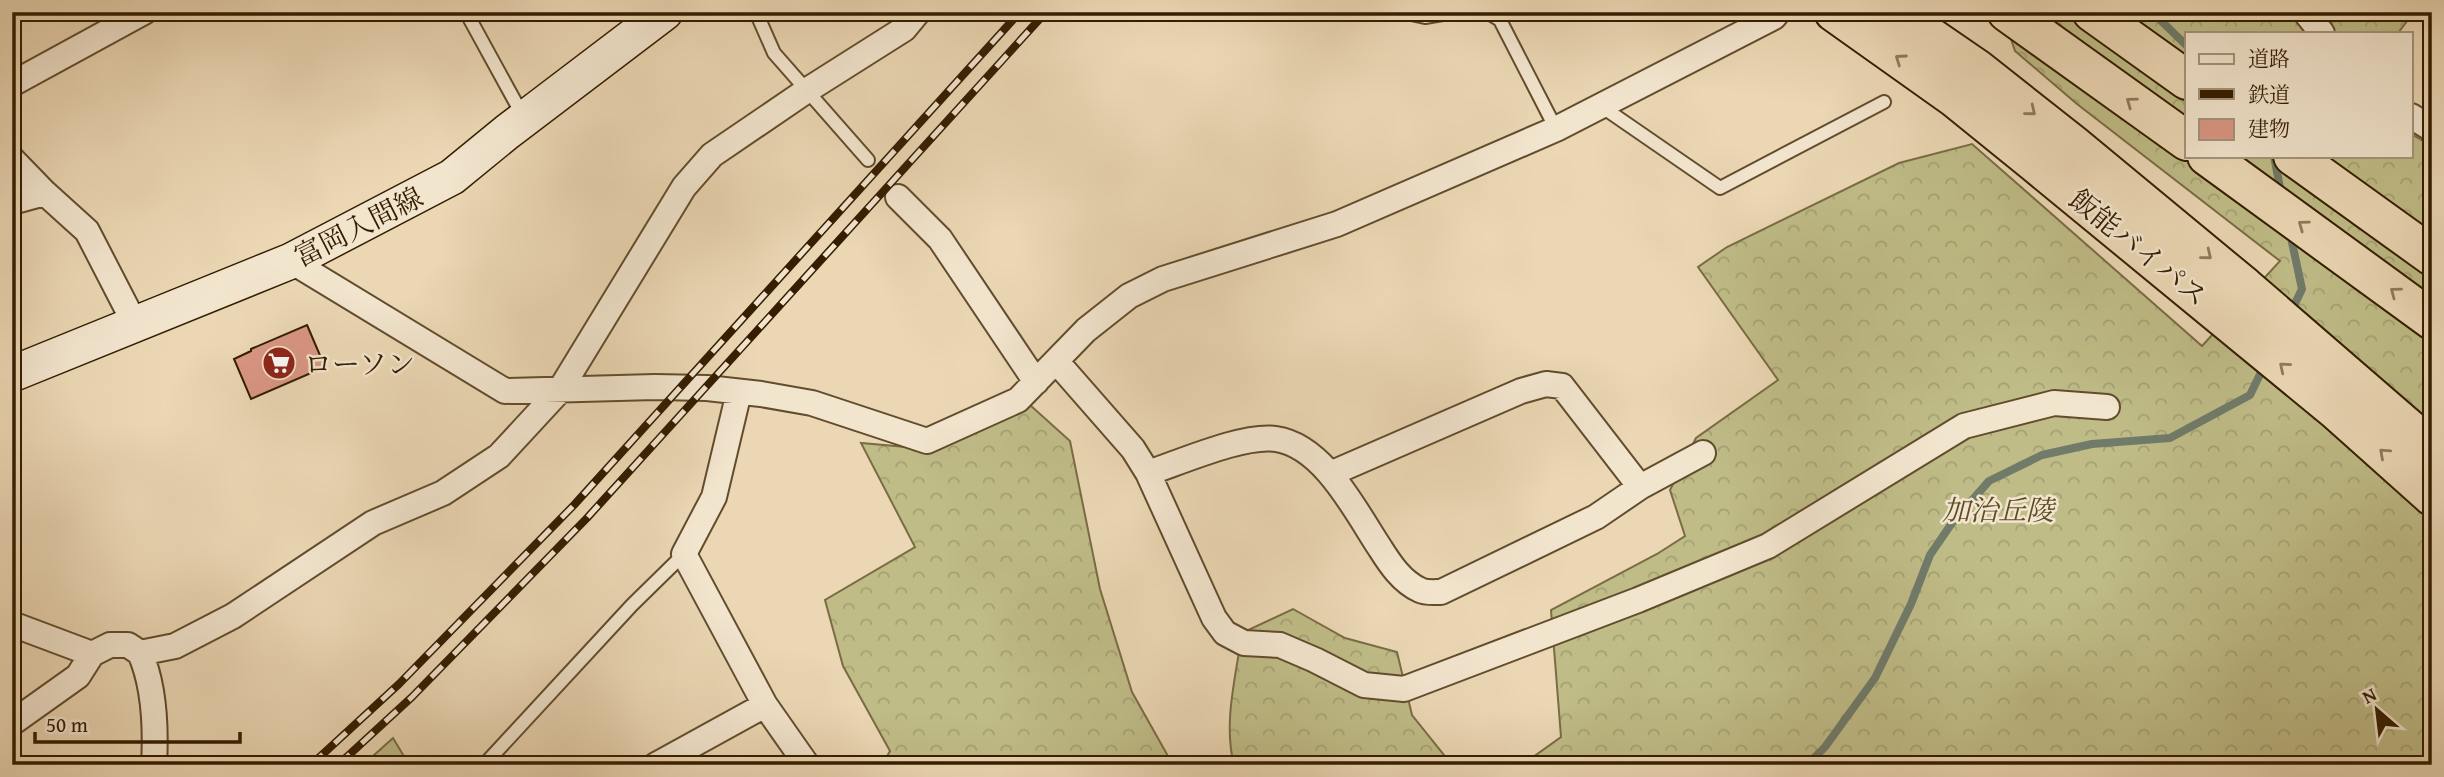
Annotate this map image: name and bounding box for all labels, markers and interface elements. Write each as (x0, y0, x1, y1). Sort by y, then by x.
legend (2185, 32, 2412, 158)
text: 道路 (2248, 43, 2290, 74)
one-way arrow (1895, 55, 1908, 67)
text: 鉄道 (2248, 79, 2290, 110)
one-way arrow (2126, 98, 2139, 110)
one-way arrow (2022, 103, 2035, 115)
text: 建物 (2248, 113, 2290, 144)
street label: 富岡入間線 (286, 176, 430, 276)
street label: 飯能バイパス (2061, 178, 2217, 316)
one-way arrow (2298, 221, 2311, 233)
one-way arrow (2198, 247, 2211, 259)
one-way arrow (2390, 288, 2403, 301)
place label: ローソン (304, 343, 415, 384)
supermarket icon: ローソン (260, 344, 298, 382)
one-way arrow (2280, 363, 2293, 375)
one-way arrow (2379, 449, 2392, 462)
park label: 加治丘陵 (1942, 489, 2057, 530)
north arrow (2342, 676, 2412, 746)
text: N (2357, 680, 2381, 710)
scale bar (35, 700, 240, 744)
text: 50 m (46, 709, 88, 740)

